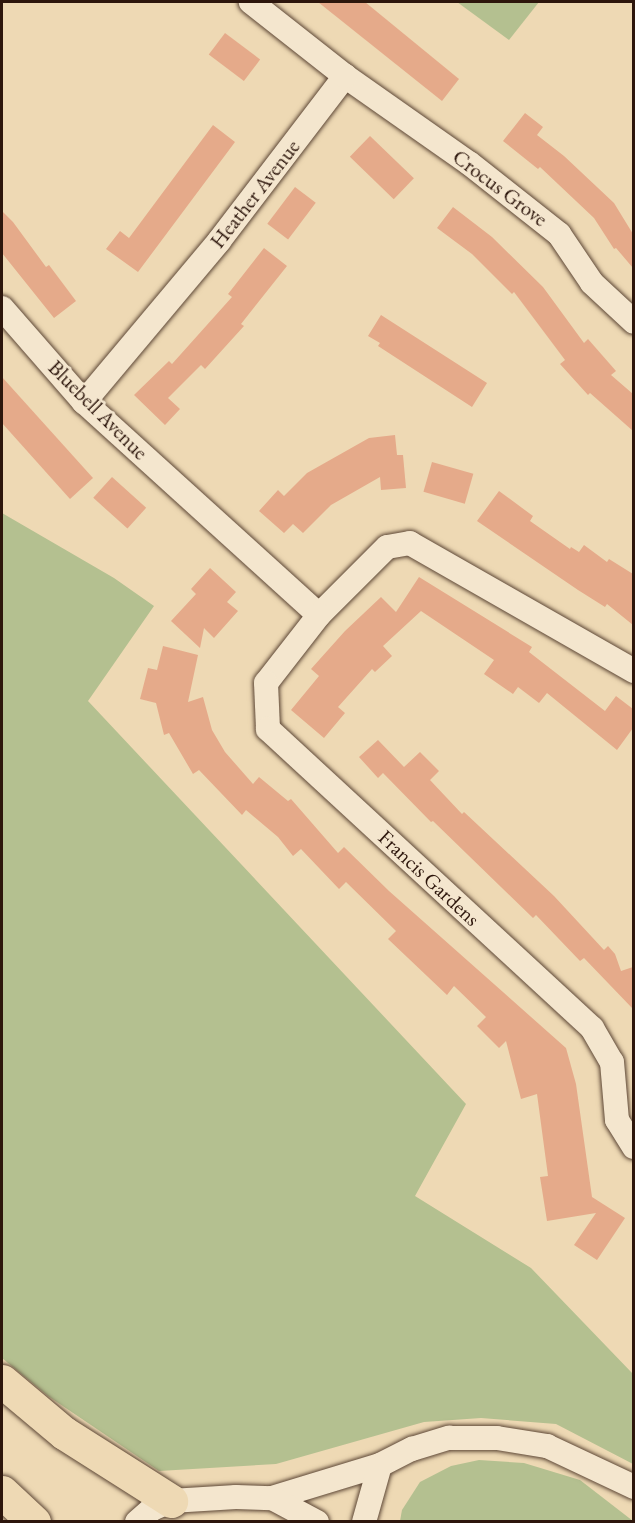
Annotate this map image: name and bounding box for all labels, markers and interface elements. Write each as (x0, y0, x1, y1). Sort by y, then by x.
street label: Heather Avenue (205, 135, 305, 253)
street label: Crocus Grove (448, 144, 552, 232)
street label: Bluebell Avenue (43, 355, 153, 465)
street label: Francis Gardens (373, 825, 485, 931)

